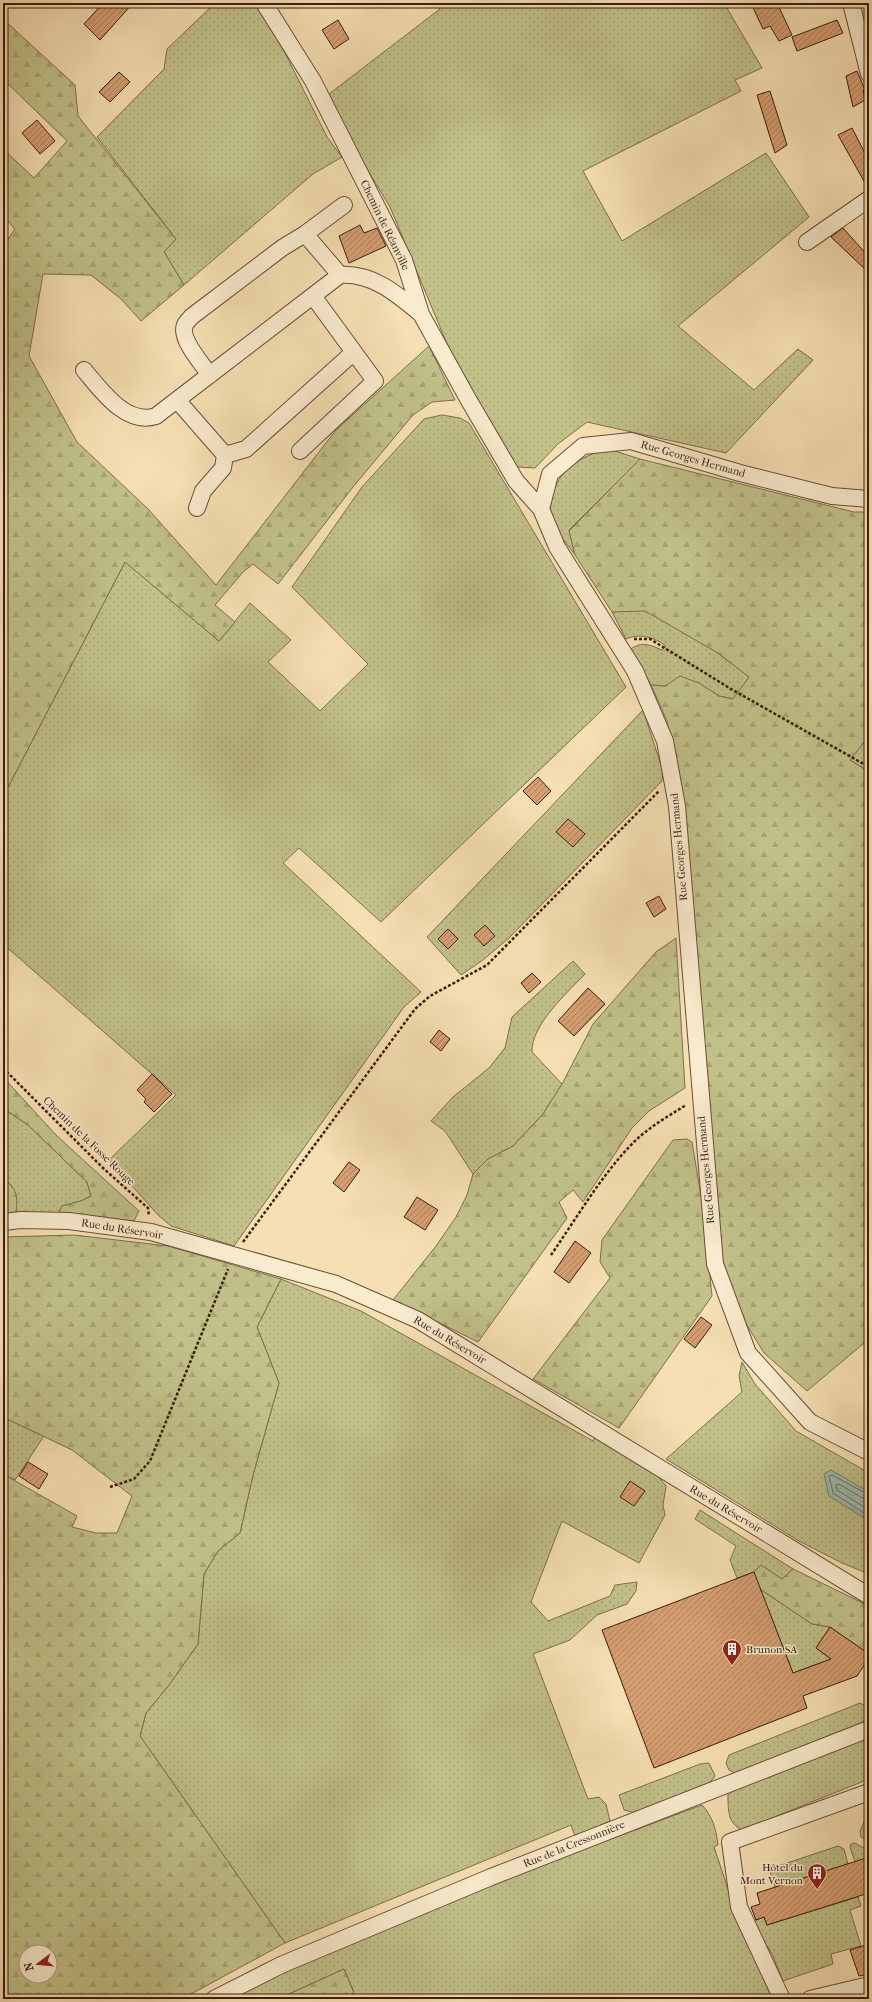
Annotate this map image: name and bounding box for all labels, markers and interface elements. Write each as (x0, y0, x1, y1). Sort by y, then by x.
street label: Chemin de Réanville (358, 178, 413, 273)
street label: Rue Georges Hermand (639, 438, 748, 480)
street label: Rue Georges Hermand (668, 792, 690, 901)
street label: Chemin de la Fosse Rouge (40, 1094, 138, 1189)
street label: Rue Georges Hermand (695, 1115, 717, 1224)
street label: Rue du Réservoir (80, 1216, 164, 1242)
street label: Rue du Réservoir (411, 1313, 489, 1367)
street label: Rue du Réservoir (687, 1482, 765, 1536)
building icon: Brunon SA (721, 1638, 743, 1666)
place label: Brunon SA (746, 1643, 798, 1656)
street label: Rue de la Cressonnière (521, 1817, 627, 1870)
place label: Hôtel du Mont Vernon (740, 1861, 804, 1887)
building icon: Hôtel du Mont Vernon (806, 1862, 828, 1890)
north arrow (18, 1944, 58, 1984)
text: N (21, 1960, 36, 1972)

